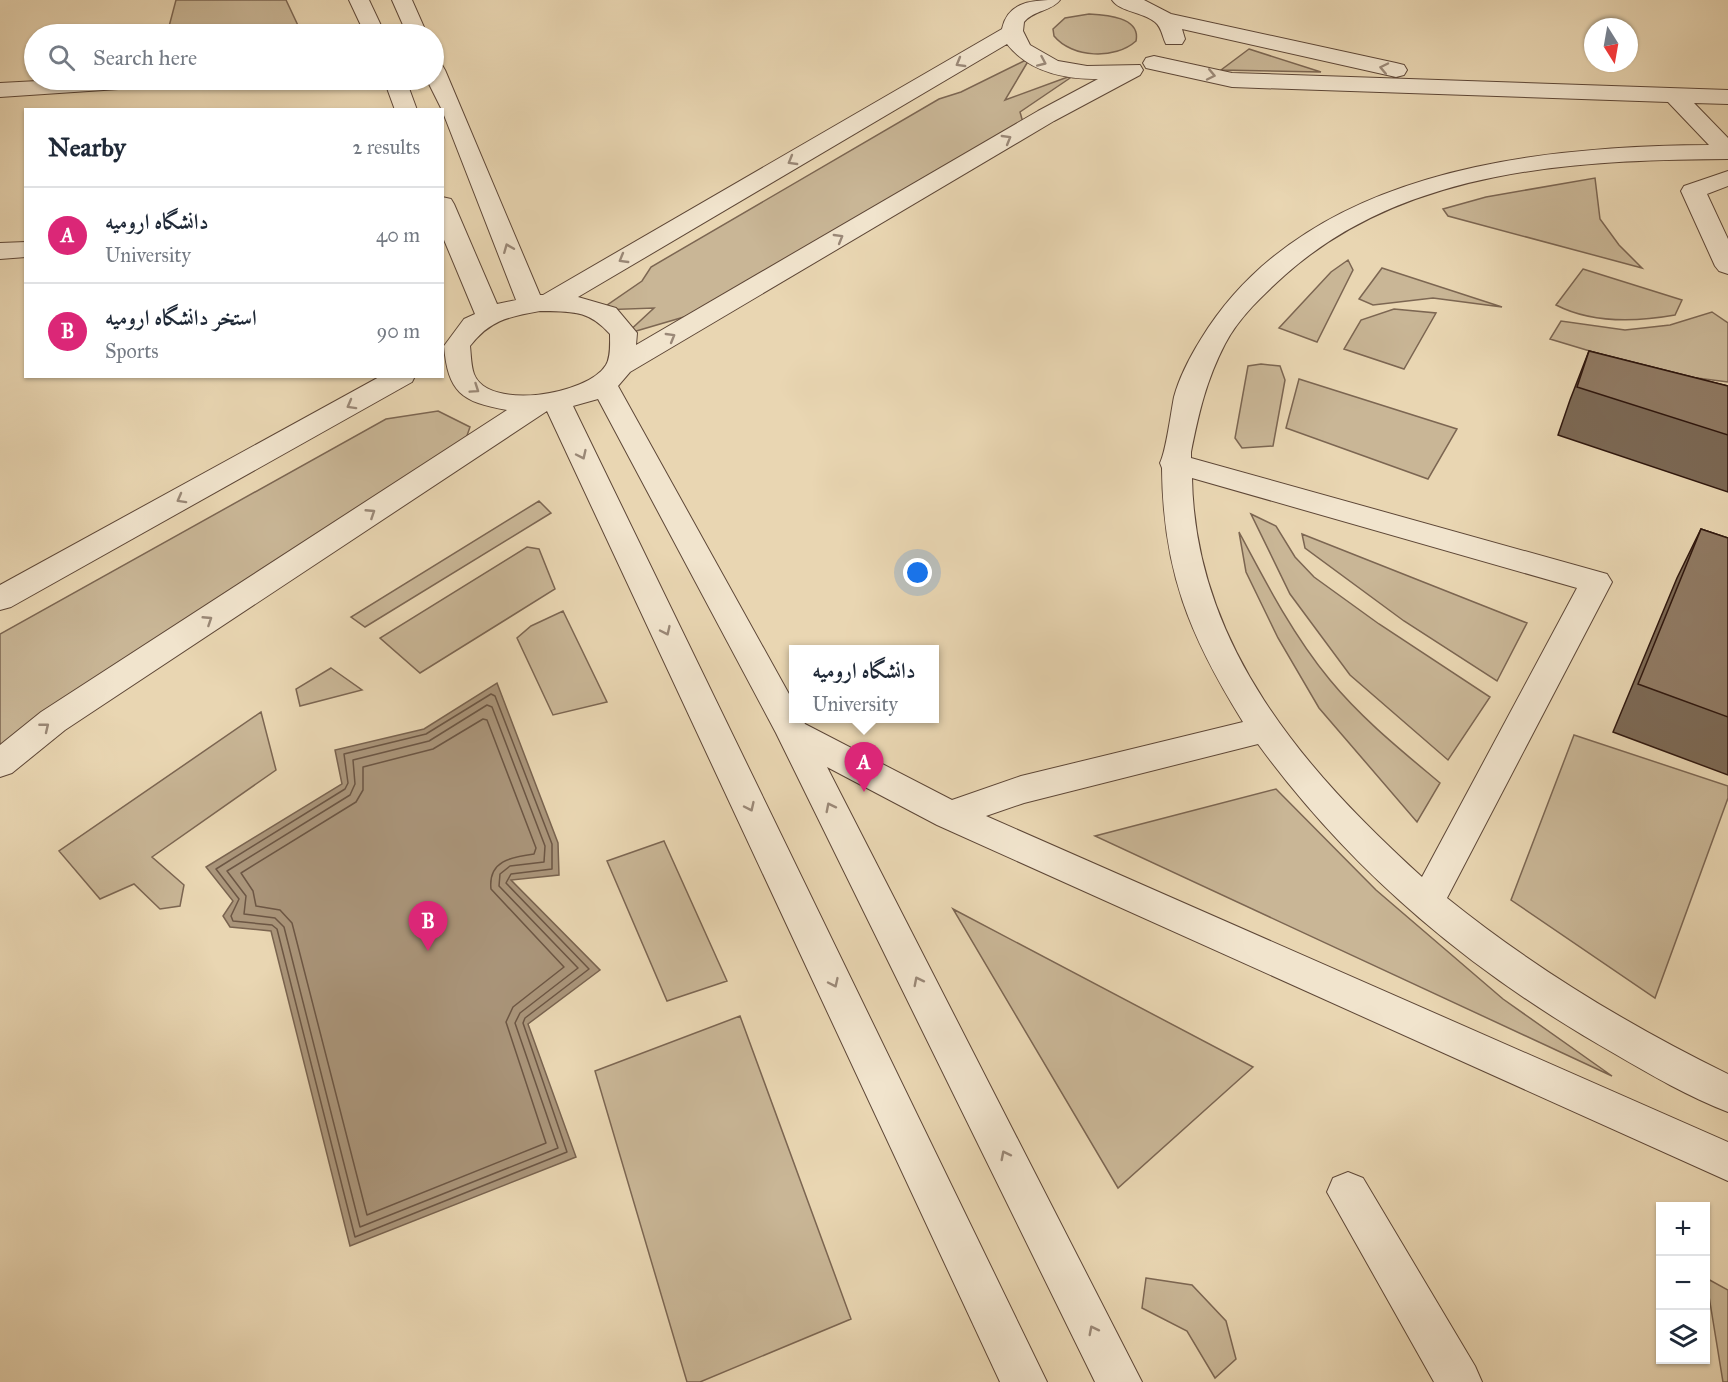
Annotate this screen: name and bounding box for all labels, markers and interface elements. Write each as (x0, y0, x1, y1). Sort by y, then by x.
north arrow (1584, 18, 1638, 72)
search box (24, 24, 444, 90)
icon: search (45, 41, 78, 74)
text: Search here (93, 44, 197, 71)
one-way arrow (956, 55, 966, 67)
one-way arrow (1036, 55, 1047, 67)
one-way arrow (1379, 62, 1389, 75)
one-way arrow (1206, 68, 1216, 81)
text: Nearby (48, 131, 126, 163)
one-way arrow (1001, 134, 1011, 146)
text: 2 results (352, 135, 420, 159)
one-way arrow (788, 153, 798, 165)
text: دانشگاه ارومیه (105, 208, 209, 235)
text: A (61, 223, 74, 247)
text: 40 m (376, 223, 420, 247)
one-way arrow (833, 233, 843, 245)
text: University (105, 243, 191, 267)
one-way arrow (503, 244, 515, 255)
one-way arrow (619, 251, 629, 263)
text: استخر دانشگاه ارومیه (105, 304, 257, 331)
text: B (61, 319, 74, 343)
text: 90 m (377, 319, 420, 343)
one-way arrow (665, 332, 675, 344)
text: Sports (105, 339, 159, 363)
one-way arrow (469, 382, 480, 393)
one-way arrow (347, 398, 357, 409)
one-way arrow (575, 448, 587, 459)
one-way arrow (176, 492, 187, 503)
one-way arrow (364, 509, 375, 520)
your location (903, 558, 932, 587)
one-way arrow (202, 615, 212, 627)
one-way arrow (658, 624, 670, 635)
popup (789, 645, 939, 723)
text: دانشگاه ارومیه (812, 657, 916, 684)
text: University (812, 692, 898, 716)
one-way arrow (38, 724, 49, 735)
pin: A (844, 742, 884, 792)
one-way arrow (742, 800, 754, 811)
one-way arrow (826, 803, 837, 813)
pin: B (408, 902, 448, 951)
one-way arrow (826, 976, 838, 987)
one-way arrow (913, 977, 925, 988)
one-way arrow (1001, 1151, 1012, 1162)
map controls (1656, 1202, 1710, 1364)
button: + (1656, 1202, 1710, 1256)
button: − (1656, 1256, 1710, 1310)
button: layers (1656, 1310, 1710, 1364)
one-way arrow (1088, 1325, 1100, 1336)

